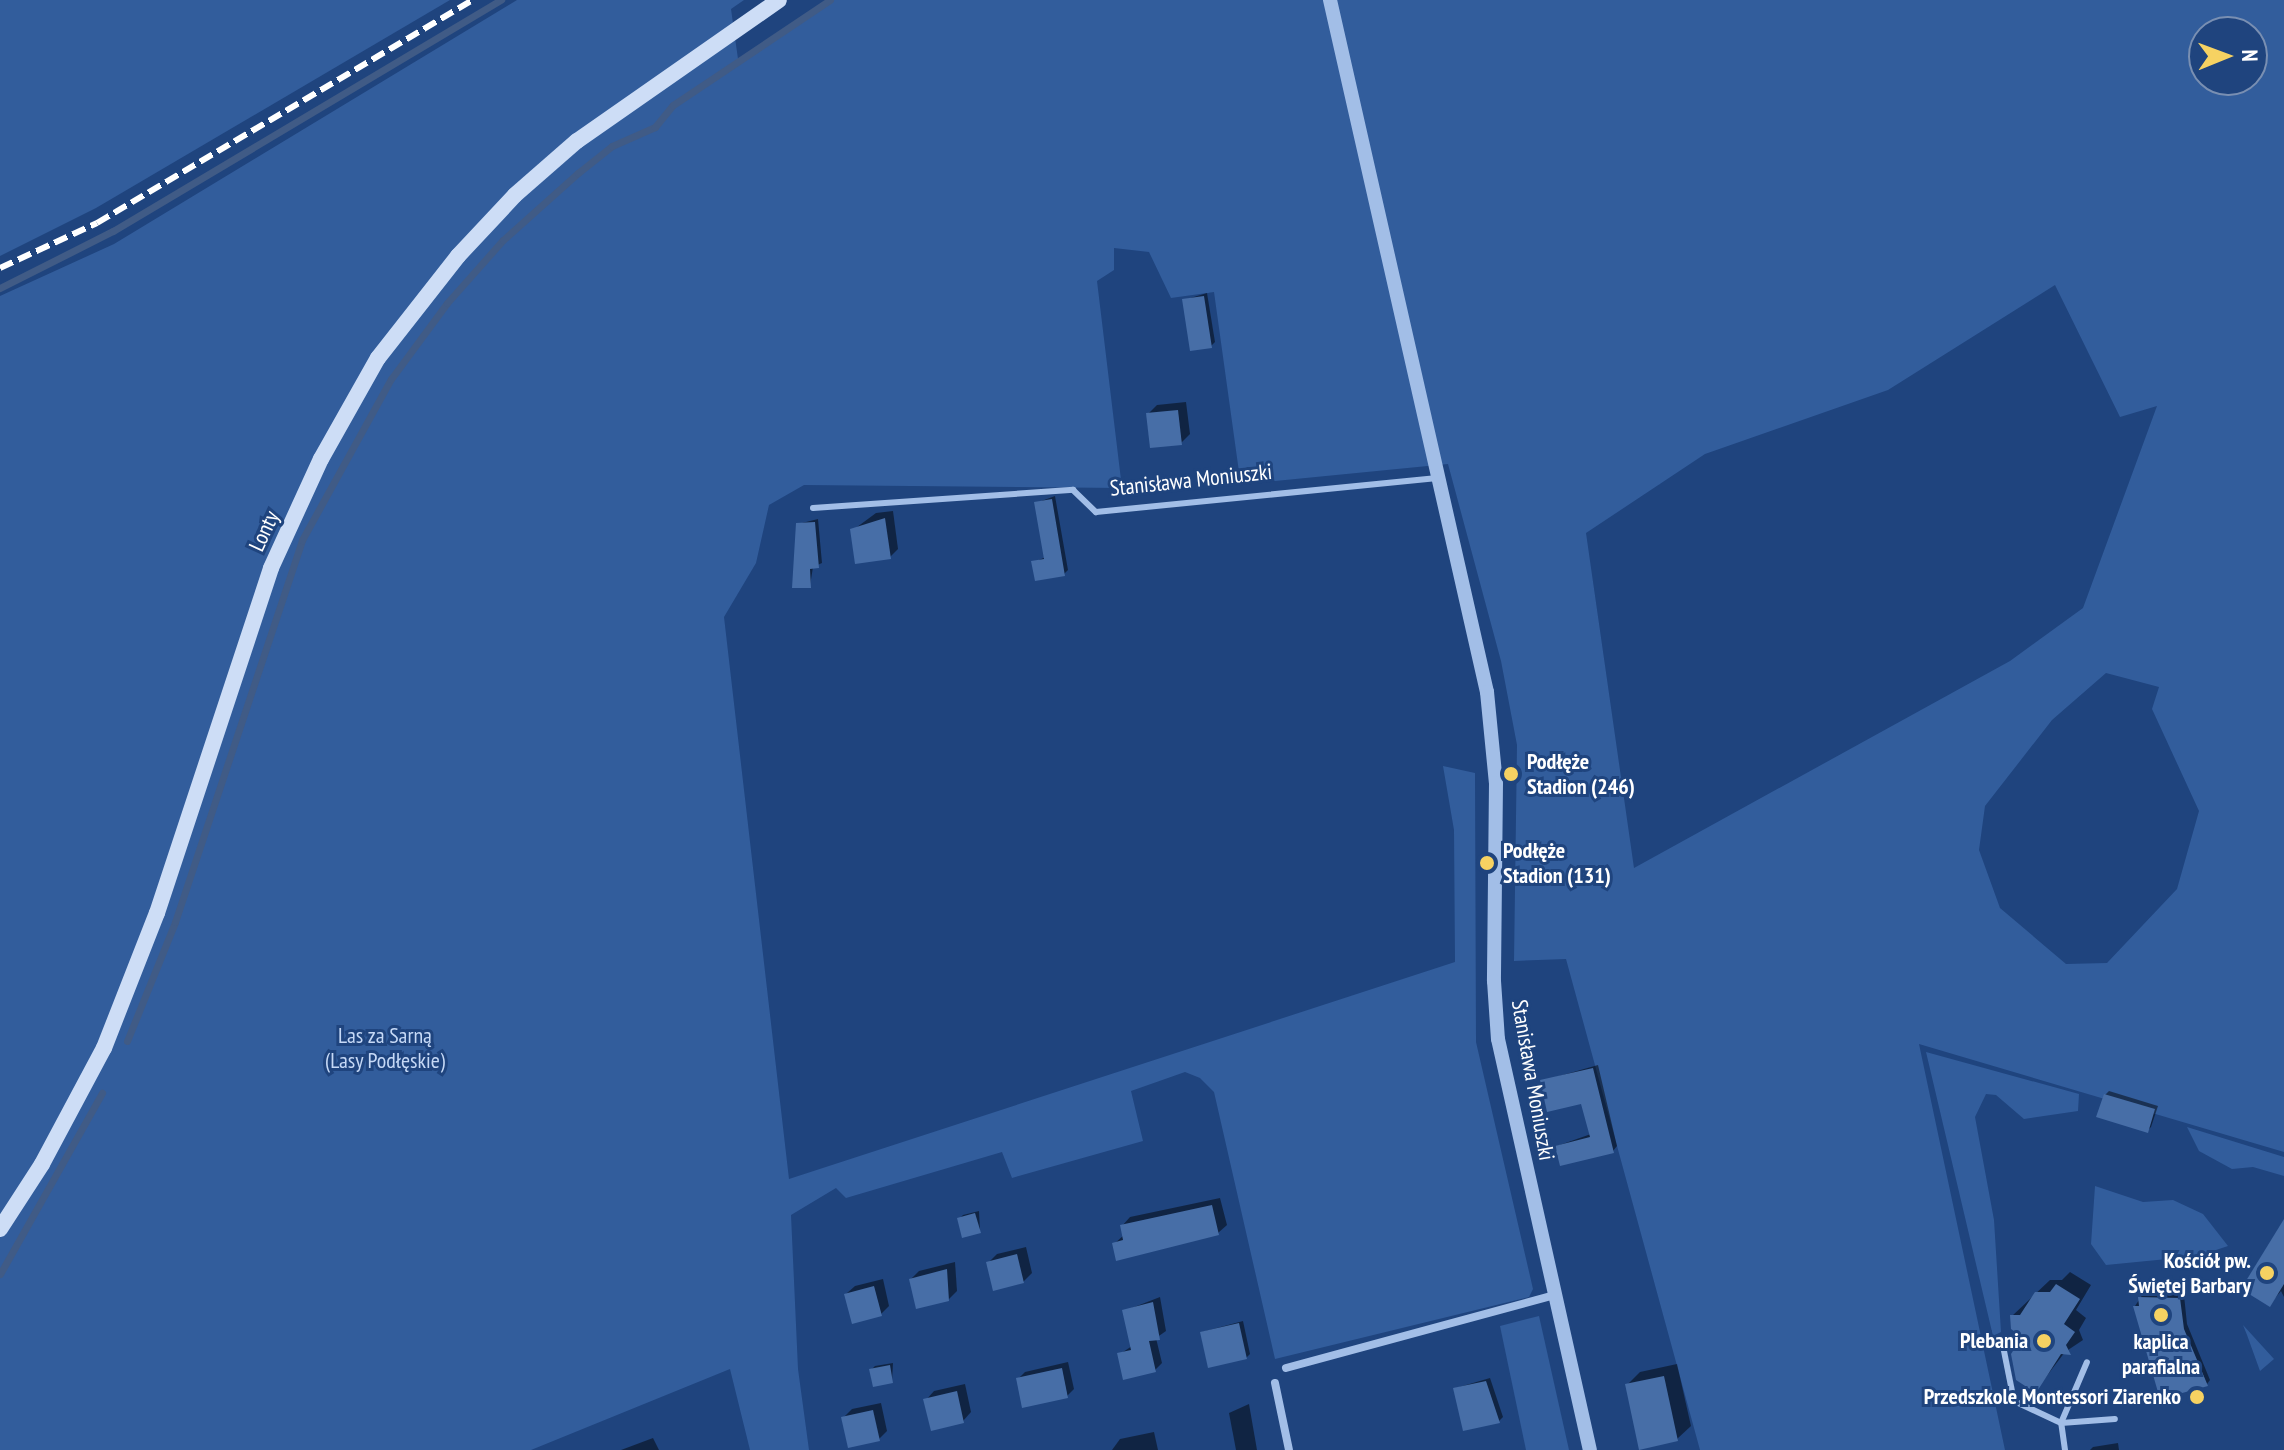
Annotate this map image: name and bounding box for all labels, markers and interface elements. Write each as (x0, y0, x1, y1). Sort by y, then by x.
north arrow (2188, 16, 2268, 96)
text: N (2236, 49, 2264, 62)
street label: Stanisława Moniuszki (1109, 458, 1273, 502)
street label: Lonty (243, 507, 285, 555)
place label: Podłęże Stadion (246) (1527, 748, 1635, 800)
marker: Podłęże Stadion (246) (1502, 765, 1520, 783)
place label: Podłęże Stadion (131) (1503, 837, 1611, 888)
marker: Podłęże Stadion (131) (1478, 854, 1496, 872)
street label: Stanisława Moniuszki (1506, 998, 1560, 1162)
park label: Las za Sarną (Lasy Podłęskie) (325, 1022, 445, 1074)
place label: Kościół pw. Świętej Barbary (2128, 1247, 2251, 1298)
marker: Kościół pw. Świętej Barbary (2258, 1264, 2276, 1282)
marker: kaplica parafialna (2152, 1306, 2170, 1324)
place label: Plebania (1960, 1328, 2028, 1354)
place label: kaplica parafialna (2122, 1328, 2200, 1380)
marker: Plebania (2035, 1332, 2053, 1350)
place label: Przedszkole Montessori Ziarenko (1924, 1384, 2181, 1410)
marker: Przedszkole Montessori Ziarenko (2188, 1388, 2206, 1406)

